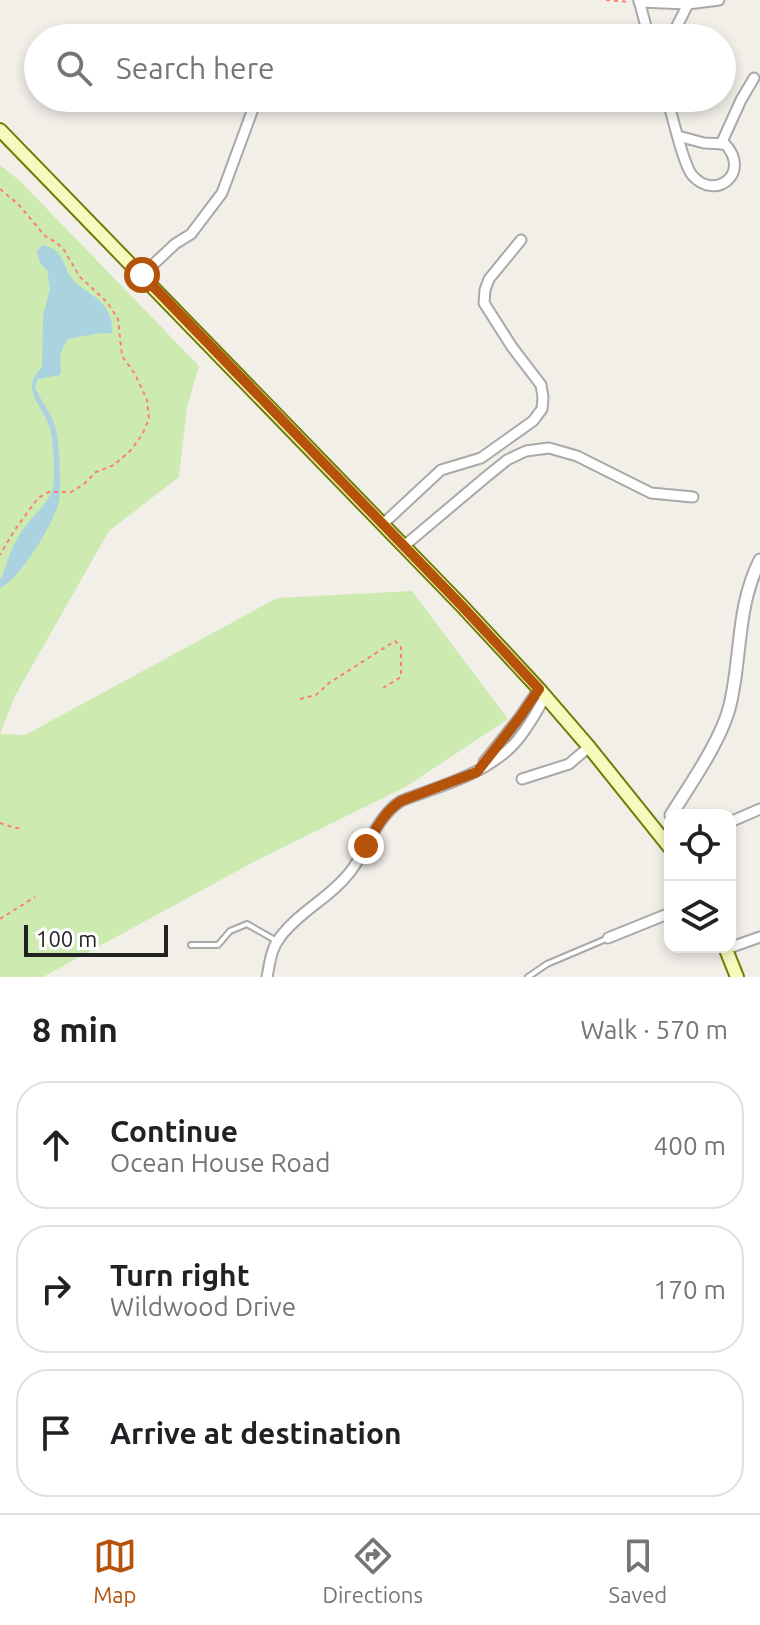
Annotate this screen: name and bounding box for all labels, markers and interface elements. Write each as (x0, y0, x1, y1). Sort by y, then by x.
search box (24, 24, 736, 112)
icon: search (52, 46, 96, 90)
text: Search here (116, 51, 275, 85)
route start (124, 257, 160, 293)
map controls (664, 809, 736, 953)
button: locate (664, 809, 736, 881)
route end (348, 828, 384, 864)
button: layers (664, 881, 736, 953)
scale bar (24, 921, 168, 957)
text: 100 m (36, 926, 97, 951)
text: 8 min (32, 1010, 118, 1048)
text: Walk · 570 m (580, 1015, 728, 1044)
text: Continue (110, 1114, 238, 1148)
icon: ahead (34, 1123, 78, 1167)
text: 400 m (654, 1131, 726, 1160)
text: Ocean House Road (110, 1148, 330, 1177)
text: Turn right (110, 1258, 250, 1292)
icon: right (34, 1267, 78, 1311)
text: 170 m (654, 1275, 726, 1304)
text: Wildwood Drive (110, 1292, 296, 1321)
icon: arrive (34, 1411, 78, 1455)
text: Arrive at destination (110, 1416, 402, 1450)
tab: Map (93, 1534, 137, 1607)
tab: Directions (322, 1534, 423, 1607)
tab: Saved (609, 1534, 667, 1607)

